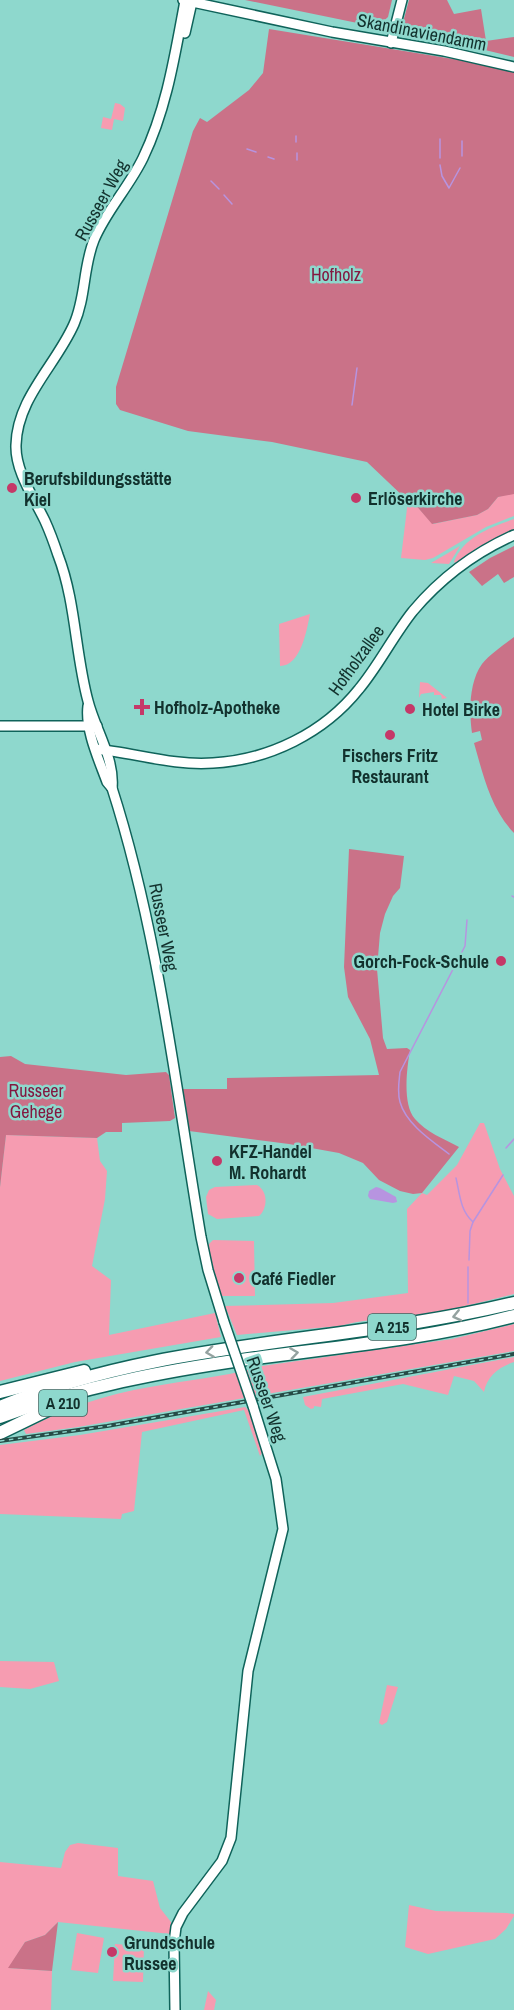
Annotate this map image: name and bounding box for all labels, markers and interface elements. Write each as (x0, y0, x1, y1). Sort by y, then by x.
street label: Skandinaviendamm (355, 7, 489, 57)
street label: Russeer Weg (68, 154, 134, 245)
park label: Hofholz (311, 262, 361, 287)
place label: Berufsbildungsstätte Kiel (24, 466, 172, 512)
marker: Berufsbildungsstätte Kiel (5, 481, 19, 495)
place label: Erlöserkirche (368, 486, 462, 511)
marker: Erlöserkirche (349, 491, 363, 505)
street label: Hofholzallee (322, 620, 390, 700)
place label: Hofholz-Apotheke (154, 695, 280, 720)
place label: Hotel Birke (422, 697, 500, 722)
marker: Hofholz-Apotheke (135, 700, 149, 714)
marker: Hotel Birke (403, 702, 417, 716)
marker: Fischers Fritz Restaurant (383, 728, 397, 742)
place label: Fischers Fritz Restaurant (342, 743, 439, 789)
street label: Russeer Weg (143, 881, 185, 974)
place label: Gorch-Fock-Schule (354, 949, 489, 974)
marker: Gorch-Fock-Schule (494, 954, 508, 968)
park label: Russeer Gehege (9, 1078, 64, 1124)
place label: KFZ-Handel M. Rohardt (229, 1139, 312, 1185)
marker: KFZ-Handel M. Rohardt (210, 1154, 224, 1168)
place label: Café Fiedler (251, 1266, 336, 1291)
marker: Café Fiedler (232, 1271, 246, 1285)
one-way arrow (452, 1309, 462, 1322)
road number: A 215 (368, 1314, 416, 1340)
one-way arrow (206, 1346, 215, 1358)
one-way arrow (290, 1348, 299, 1360)
street label: Russeer Weg (241, 1353, 294, 1446)
road number: A 210 (39, 1390, 87, 1416)
place label: Grundschule Russee (124, 1930, 215, 1976)
marker: Grundschule Russee (105, 1945, 119, 1959)

